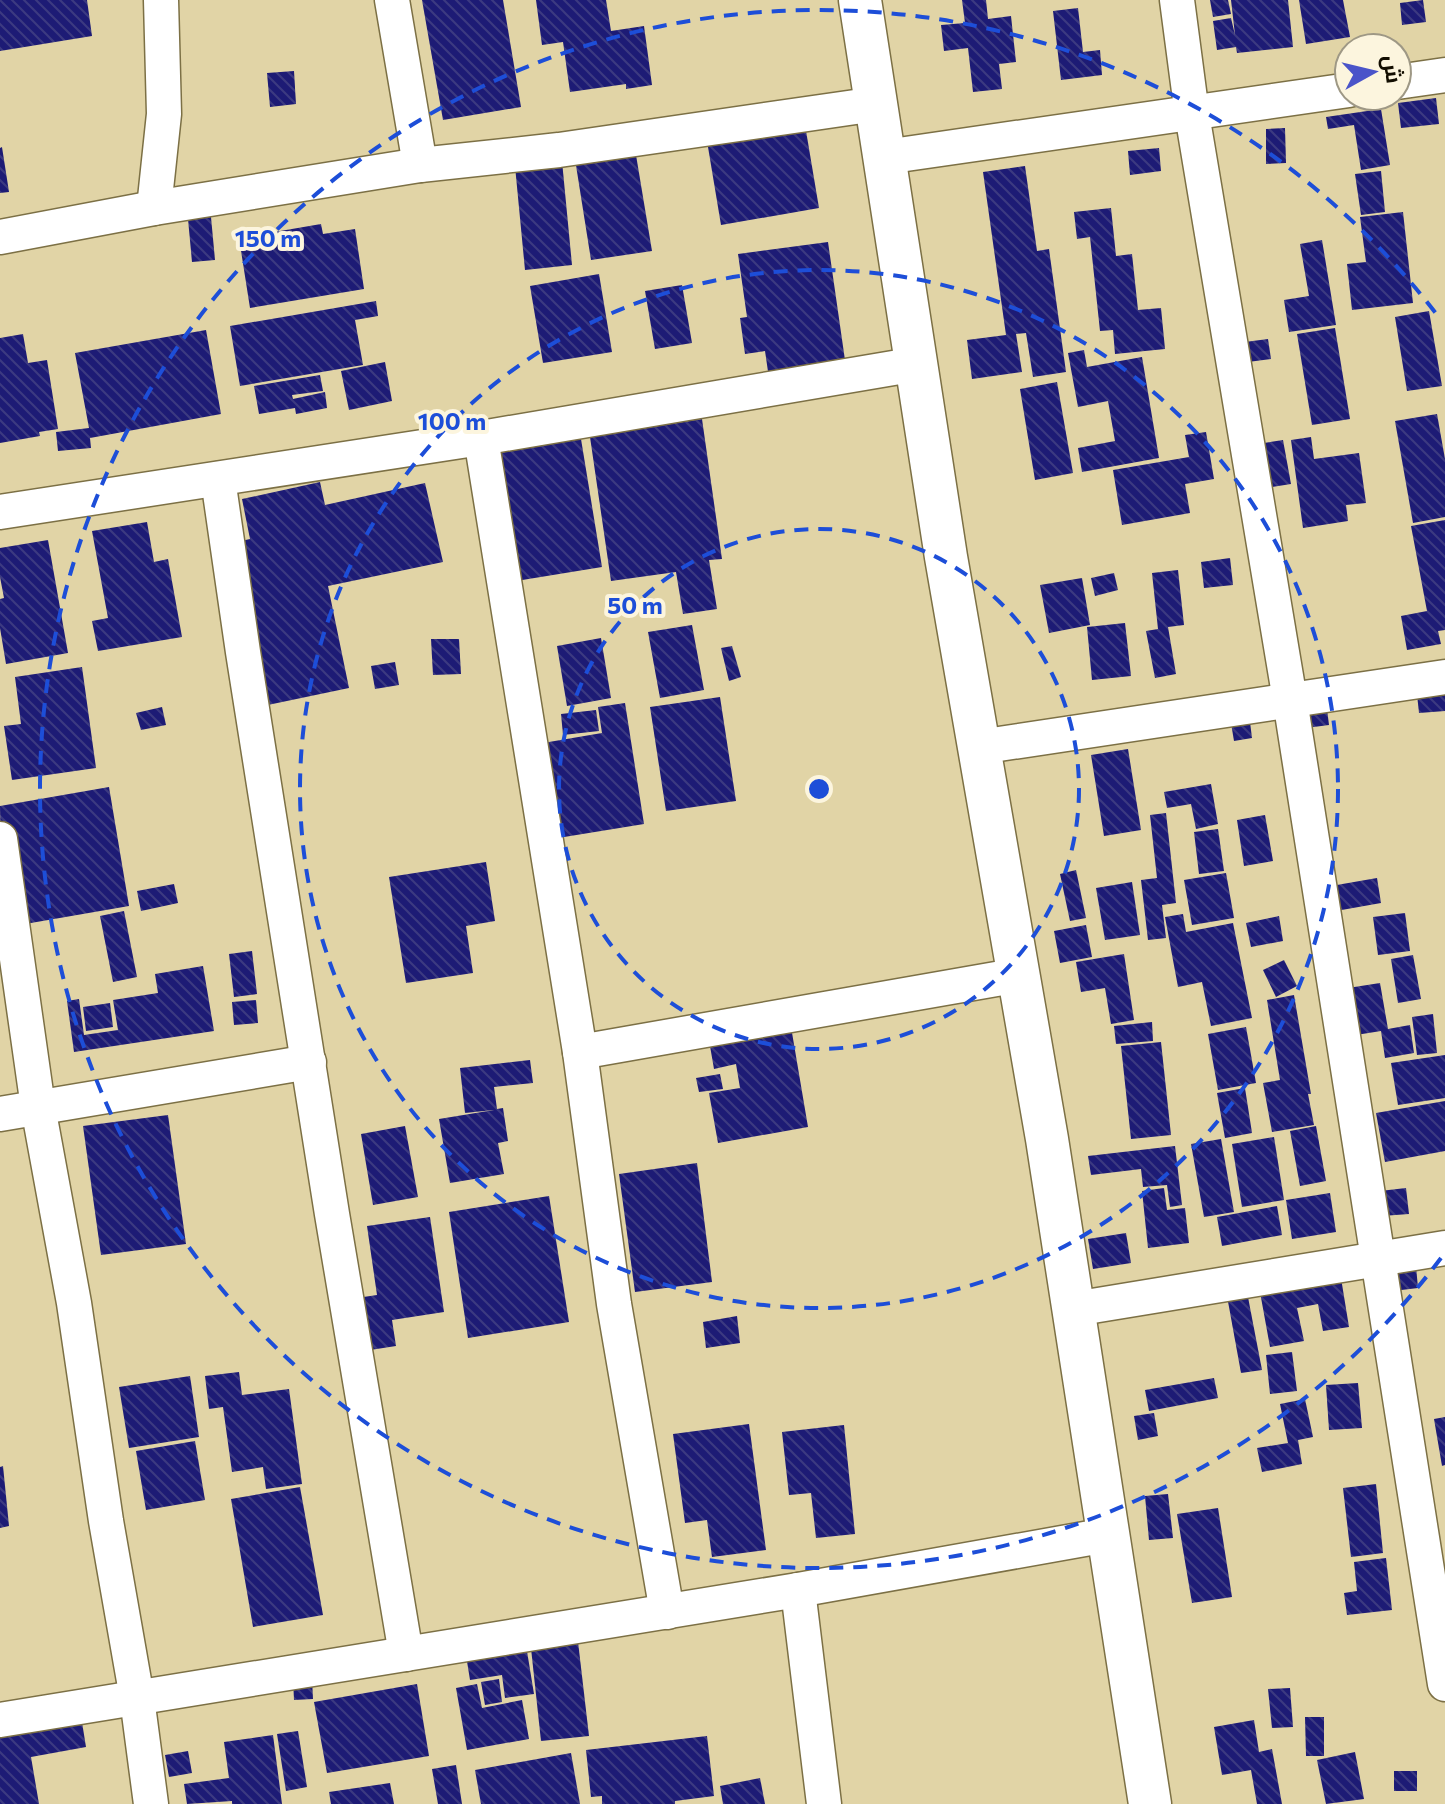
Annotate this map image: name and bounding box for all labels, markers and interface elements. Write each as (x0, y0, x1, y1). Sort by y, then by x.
north arrow (1333, 32, 1413, 112)
text: ش (1377, 53, 1409, 85)
text: 150 m (235, 223, 301, 252)
text: 100 m (418, 406, 486, 435)
text: 50 m (607, 590, 663, 619)
centre of rings (805, 775, 833, 803)

